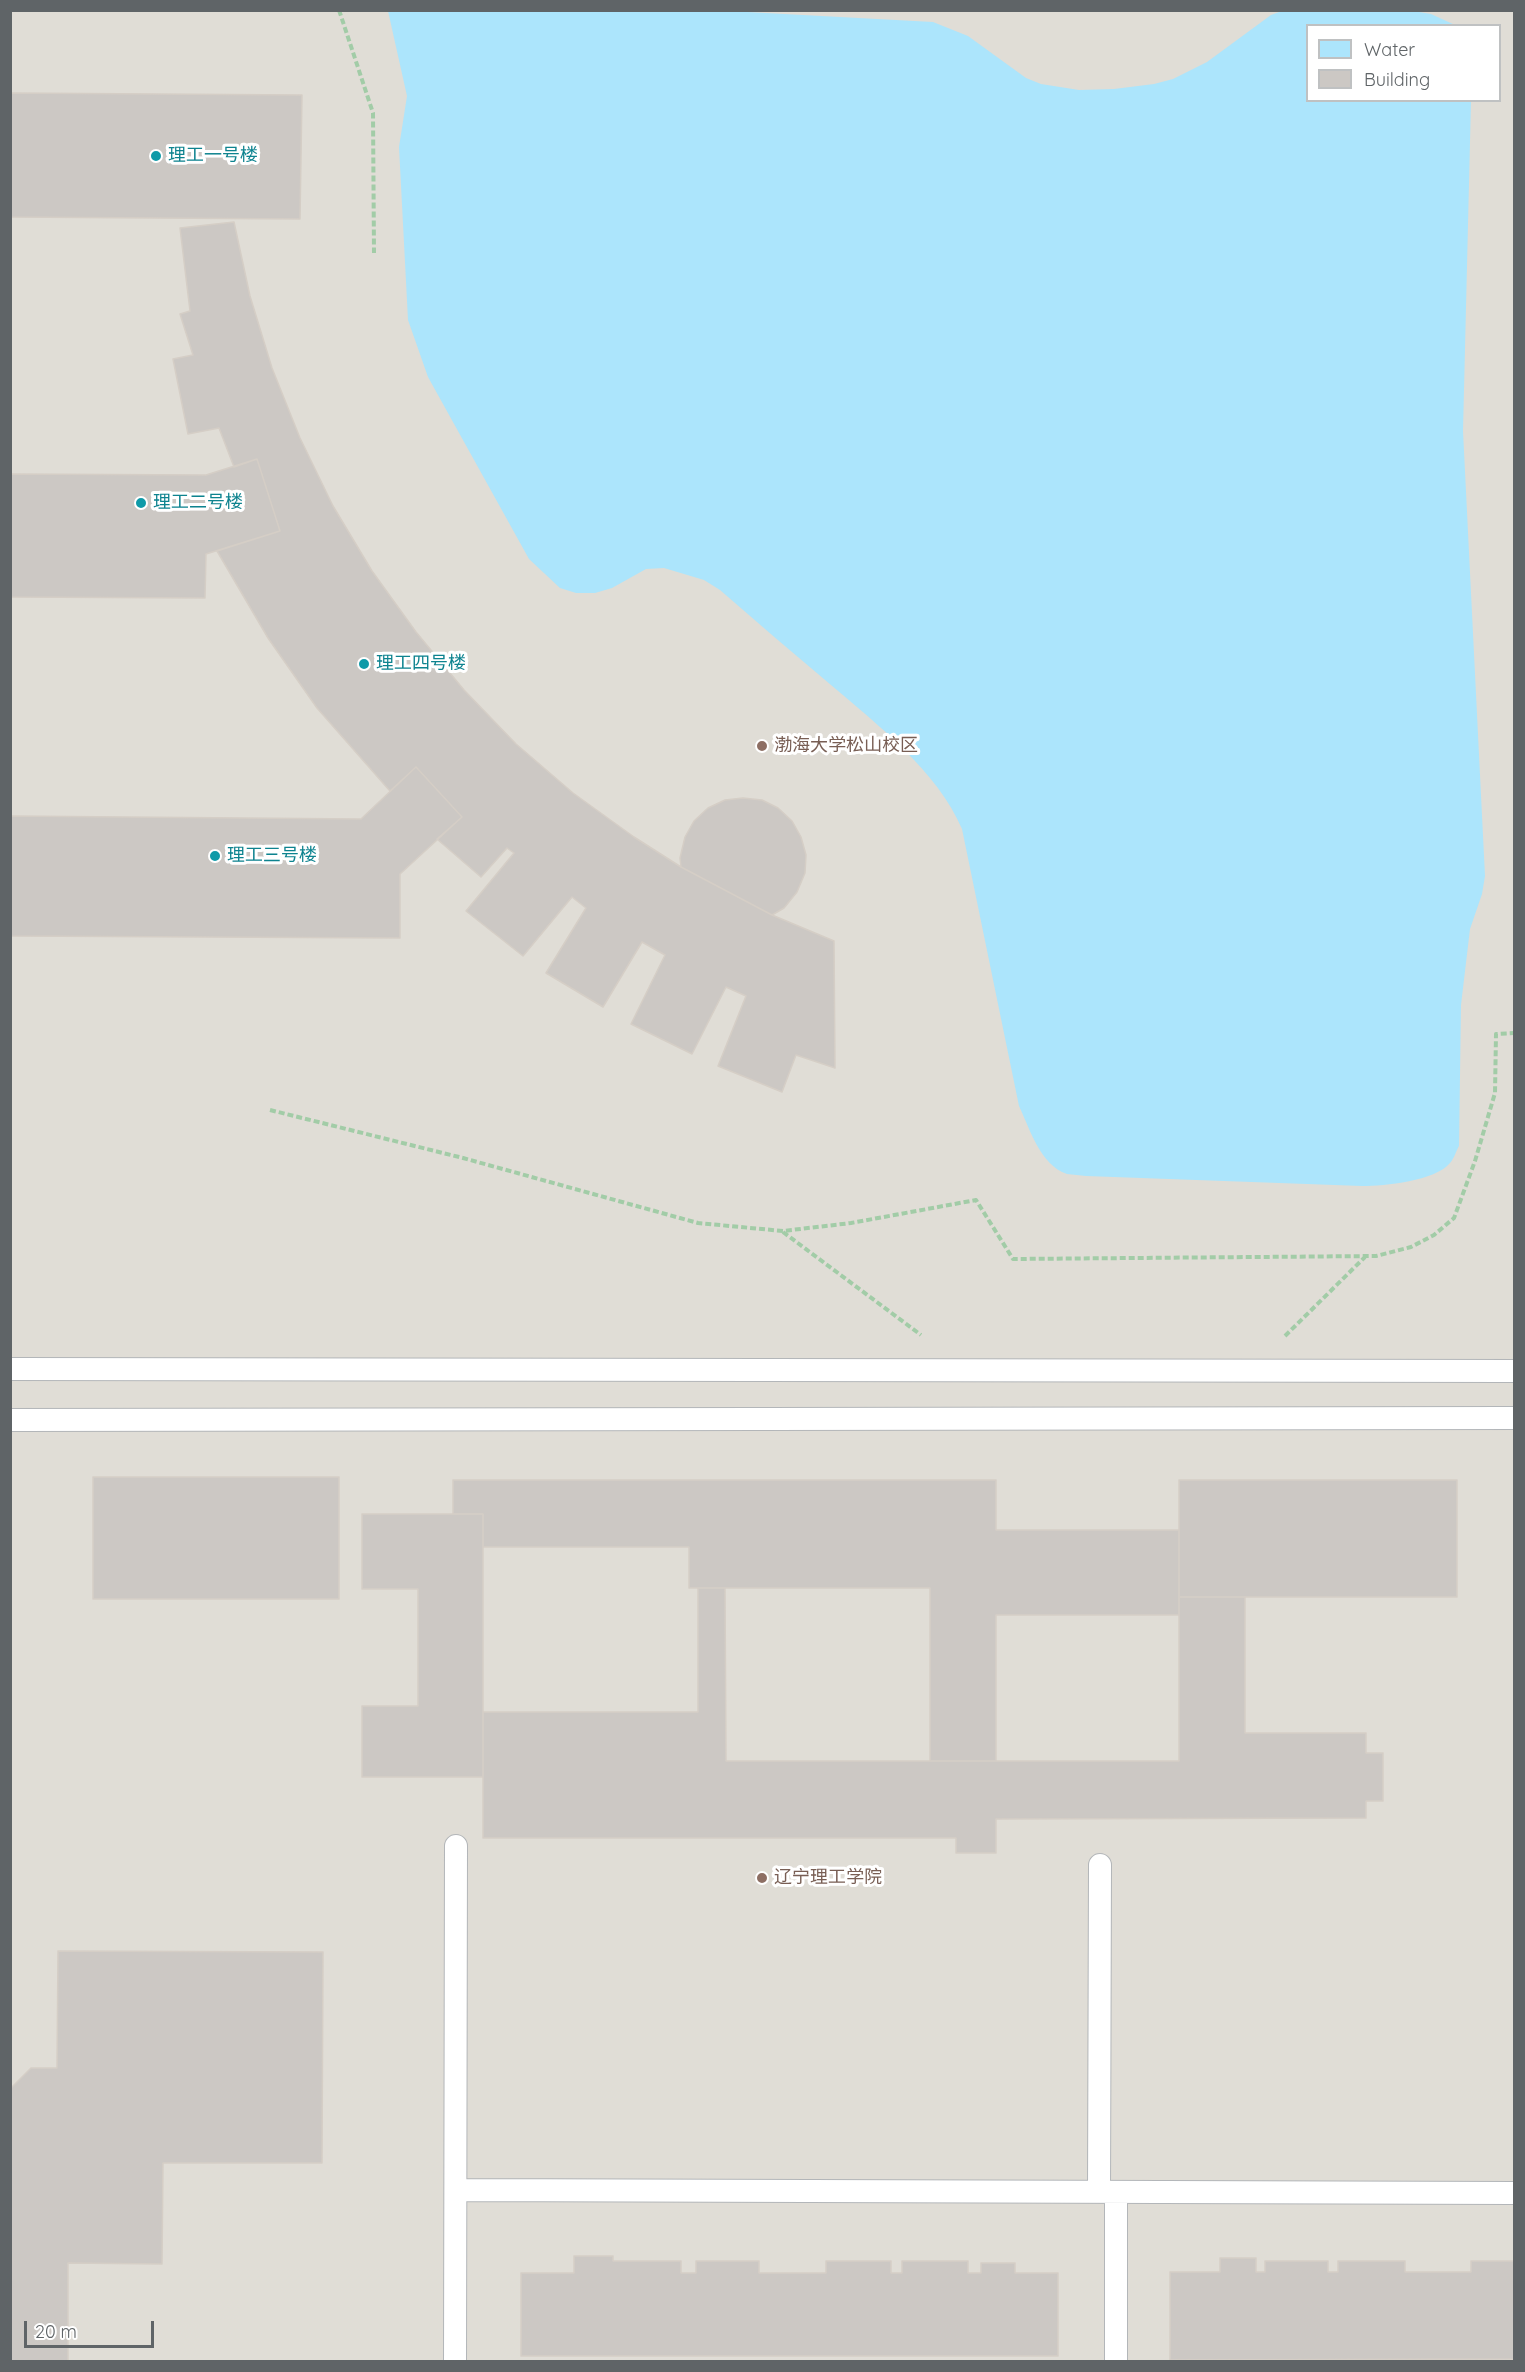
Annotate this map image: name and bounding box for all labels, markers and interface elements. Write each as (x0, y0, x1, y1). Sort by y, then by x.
legend (1306, 24, 1501, 102)
text: Water (1364, 38, 1415, 61)
text: Building (1364, 68, 1430, 91)
place label: 理工一号楼 (168, 145, 258, 167)
marker: 理工一号楼 (149, 149, 163, 163)
place label: 理工二号楼 (153, 492, 243, 514)
marker: 理工二号楼 (134, 496, 148, 510)
place label: 理工四号楼 (376, 653, 466, 675)
marker: 理工四号楼 (357, 657, 371, 671)
place label: 渤海大学松山校区 (774, 735, 918, 757)
marker: 渤海大学松山校区 (755, 739, 769, 753)
place label: 理工三号楼 (227, 845, 317, 867)
marker: 理工三号楼 (208, 849, 222, 863)
place label: 辽宁理工学院 (774, 1867, 882, 1889)
marker: 辽宁理工学院 (755, 1871, 769, 1885)
scale bar (27, 2309, 158, 2347)
text: 20 m (35, 2320, 77, 2343)

